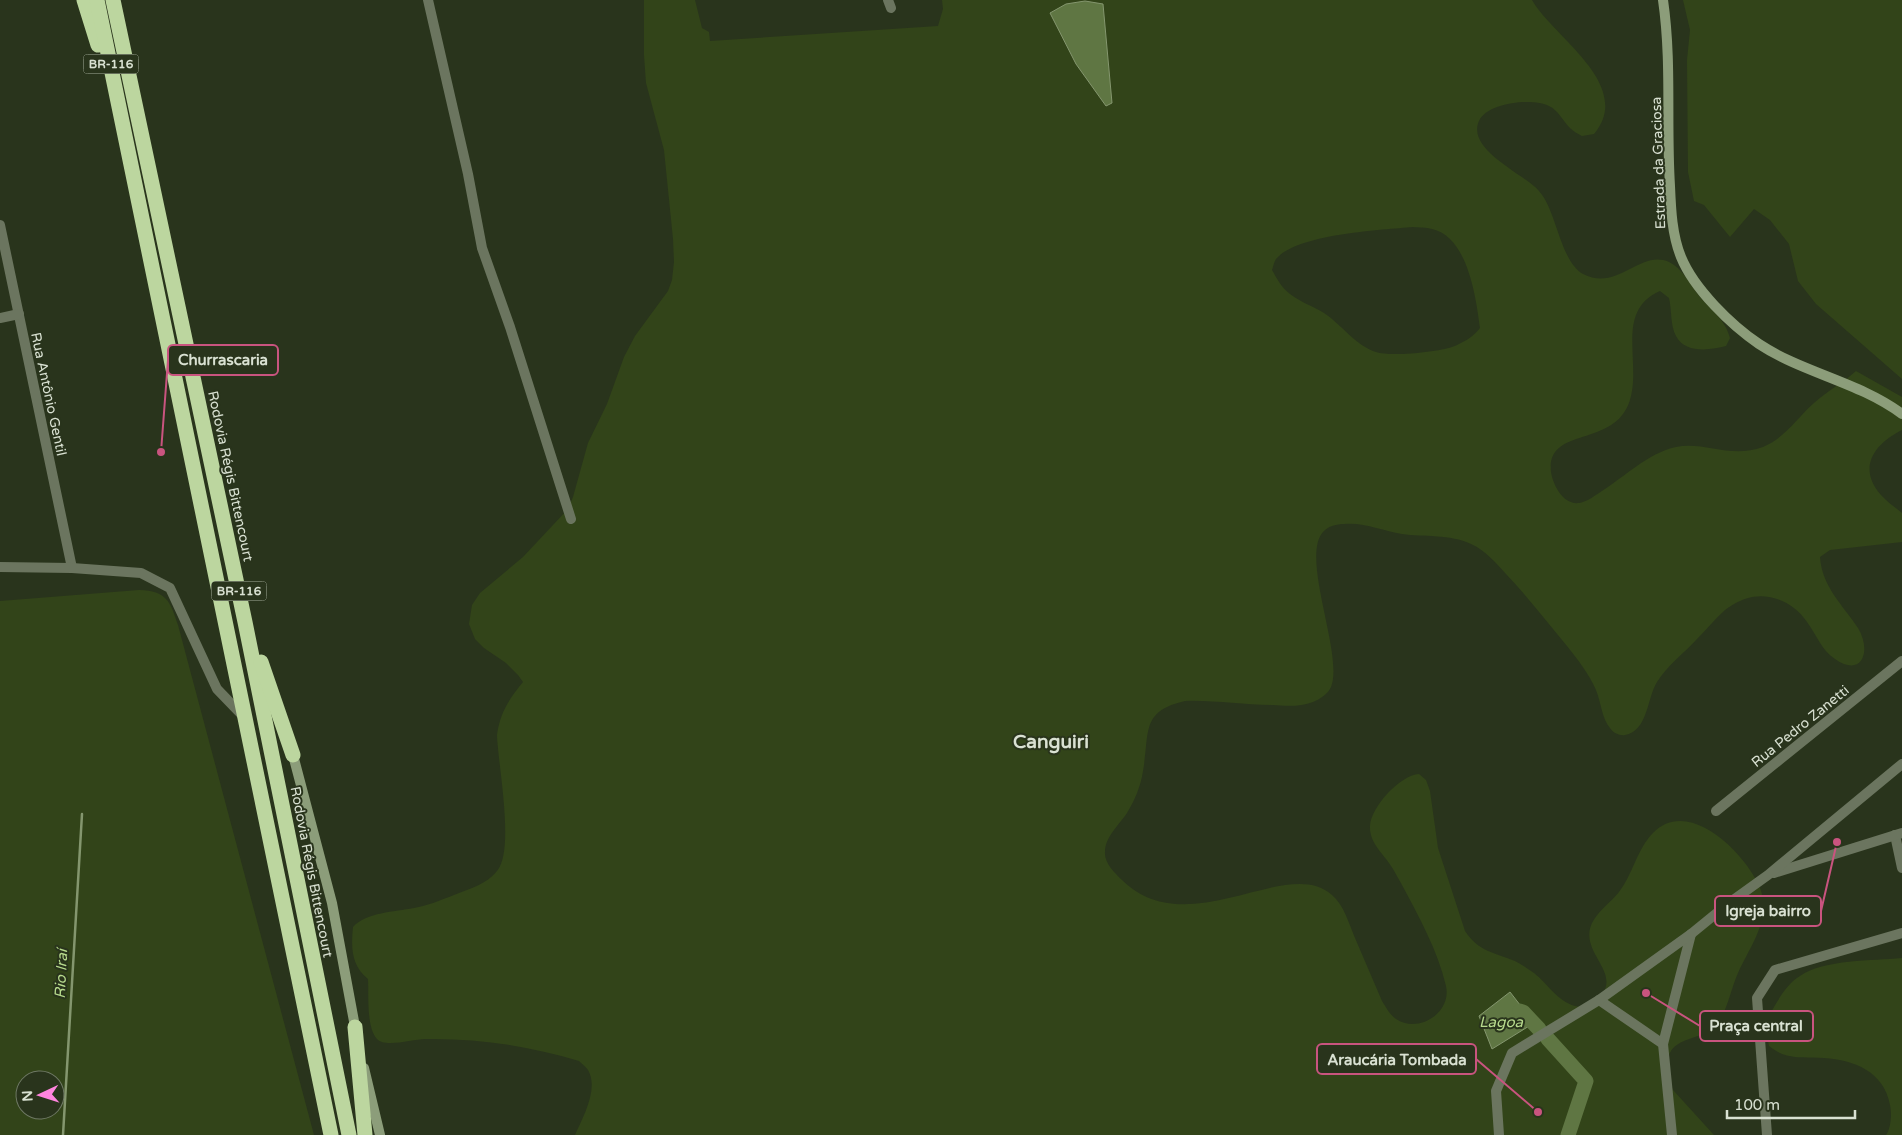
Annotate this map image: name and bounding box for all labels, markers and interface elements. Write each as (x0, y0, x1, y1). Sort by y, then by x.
road number: BR-116 (84, 54, 138, 74)
street label: Estrada da Graciosa (1648, 96, 1669, 230)
street label: Rua Antônio Gentil (27, 331, 70, 457)
callout: Churrascaria (168, 345, 278, 375)
text: Churrascaria (178, 351, 268, 369)
street label: Rodovia Régis Bittencourt (204, 389, 257, 564)
road number: BR-116 (212, 582, 266, 600)
street label: Rua Pedro Zanetti (1748, 682, 1853, 771)
district label: Canguiri (1013, 731, 1089, 754)
street label: Rodovia Régis Bittencourt (287, 785, 337, 960)
callout: Igreja bairro (1715, 896, 1821, 926)
text: Igreja bairro (1725, 902, 1811, 921)
water label: Rio Iraí (51, 946, 71, 999)
callout: Praça central (1700, 1011, 1813, 1041)
water label: Lagoa (1479, 1013, 1524, 1031)
text: Praça central (1709, 1017, 1803, 1036)
callout: Araucária Tombada (1317, 1044, 1476, 1074)
text: Araucária Tombada (1327, 1051, 1467, 1069)
north arrow (15, 1070, 65, 1120)
scale bar (1727, 1088, 1854, 1120)
text: N (19, 1090, 36, 1102)
text: 100 m (1734, 1096, 1780, 1114)

